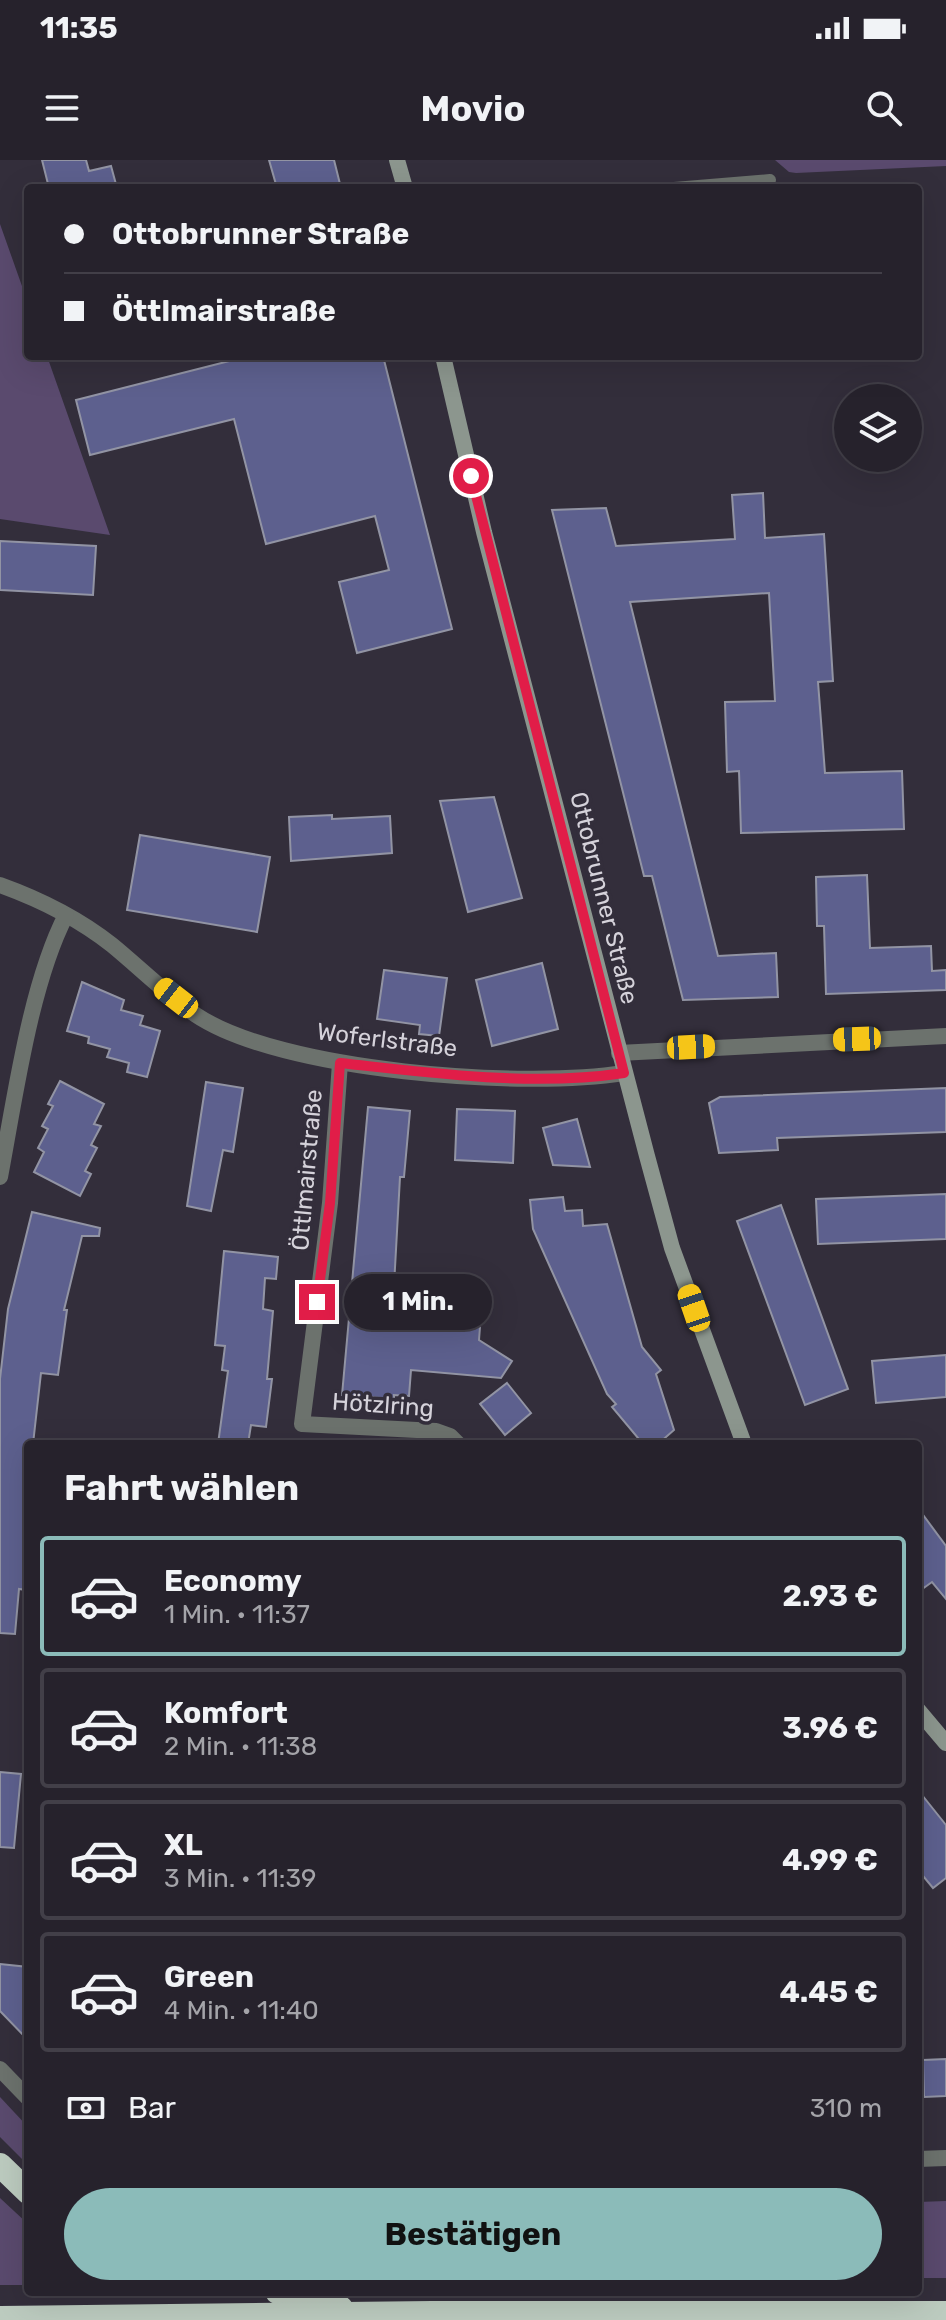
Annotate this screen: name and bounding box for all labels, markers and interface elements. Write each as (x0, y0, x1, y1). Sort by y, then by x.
text: 11:35 (40, 10, 118, 46)
icon: menu (40, 86, 84, 130)
icon: search (862, 86, 906, 130)
text: Movio (421, 87, 525, 130)
text: Ottobrunner Straße (112, 216, 409, 252)
text: Öttlmairstraße (112, 293, 336, 329)
map controls (834, 384, 922, 472)
button: layers (834, 384, 922, 472)
route start (453, 458, 489, 494)
street label: Ottobrunner Straße (564, 789, 644, 1007)
car (150, 974, 202, 1022)
street label: Woferlstraße (315, 1018, 459, 1062)
car (833, 1026, 881, 1052)
car (666, 1034, 716, 1060)
street label: Öttlmairstraße (286, 1088, 328, 1252)
callout: 1 Min. (345, 1274, 493, 1330)
car (675, 1281, 713, 1335)
route end (299, 1284, 335, 1320)
text: 1 Min. (382, 1286, 454, 1317)
street label: Hötzlring (331, 1387, 435, 1423)
text: Fahrt wählen (64, 1466, 299, 1509)
icon: car (68, 1560, 140, 1632)
text: Economy (164, 1563, 302, 1599)
text: 2.93 € (782, 1578, 878, 1614)
text: 1 Min. · 11:37 (164, 1599, 310, 1630)
icon: car (68, 1692, 140, 1764)
text: Komfort (164, 1695, 288, 1731)
text: 3.96 € (782, 1710, 878, 1746)
text: 2 Min. · 11:38 (164, 1731, 317, 1762)
icon: car (68, 1824, 140, 1896)
text: XL (164, 1827, 203, 1863)
text: 4.99 € (782, 1842, 878, 1878)
text: 3 Min. · 11:39 (164, 1863, 317, 1894)
icon: car (68, 1956, 140, 2028)
text: Green (164, 1959, 254, 1995)
text: 4.45 € (780, 1974, 878, 2010)
text: 4 Min. · 11:40 (164, 1995, 319, 2026)
icon: cash (64, 2086, 108, 2130)
text: Bar (128, 2090, 176, 2126)
text: 310 m (810, 2093, 882, 2124)
button: Bestätigen (64, 2188, 882, 2280)

